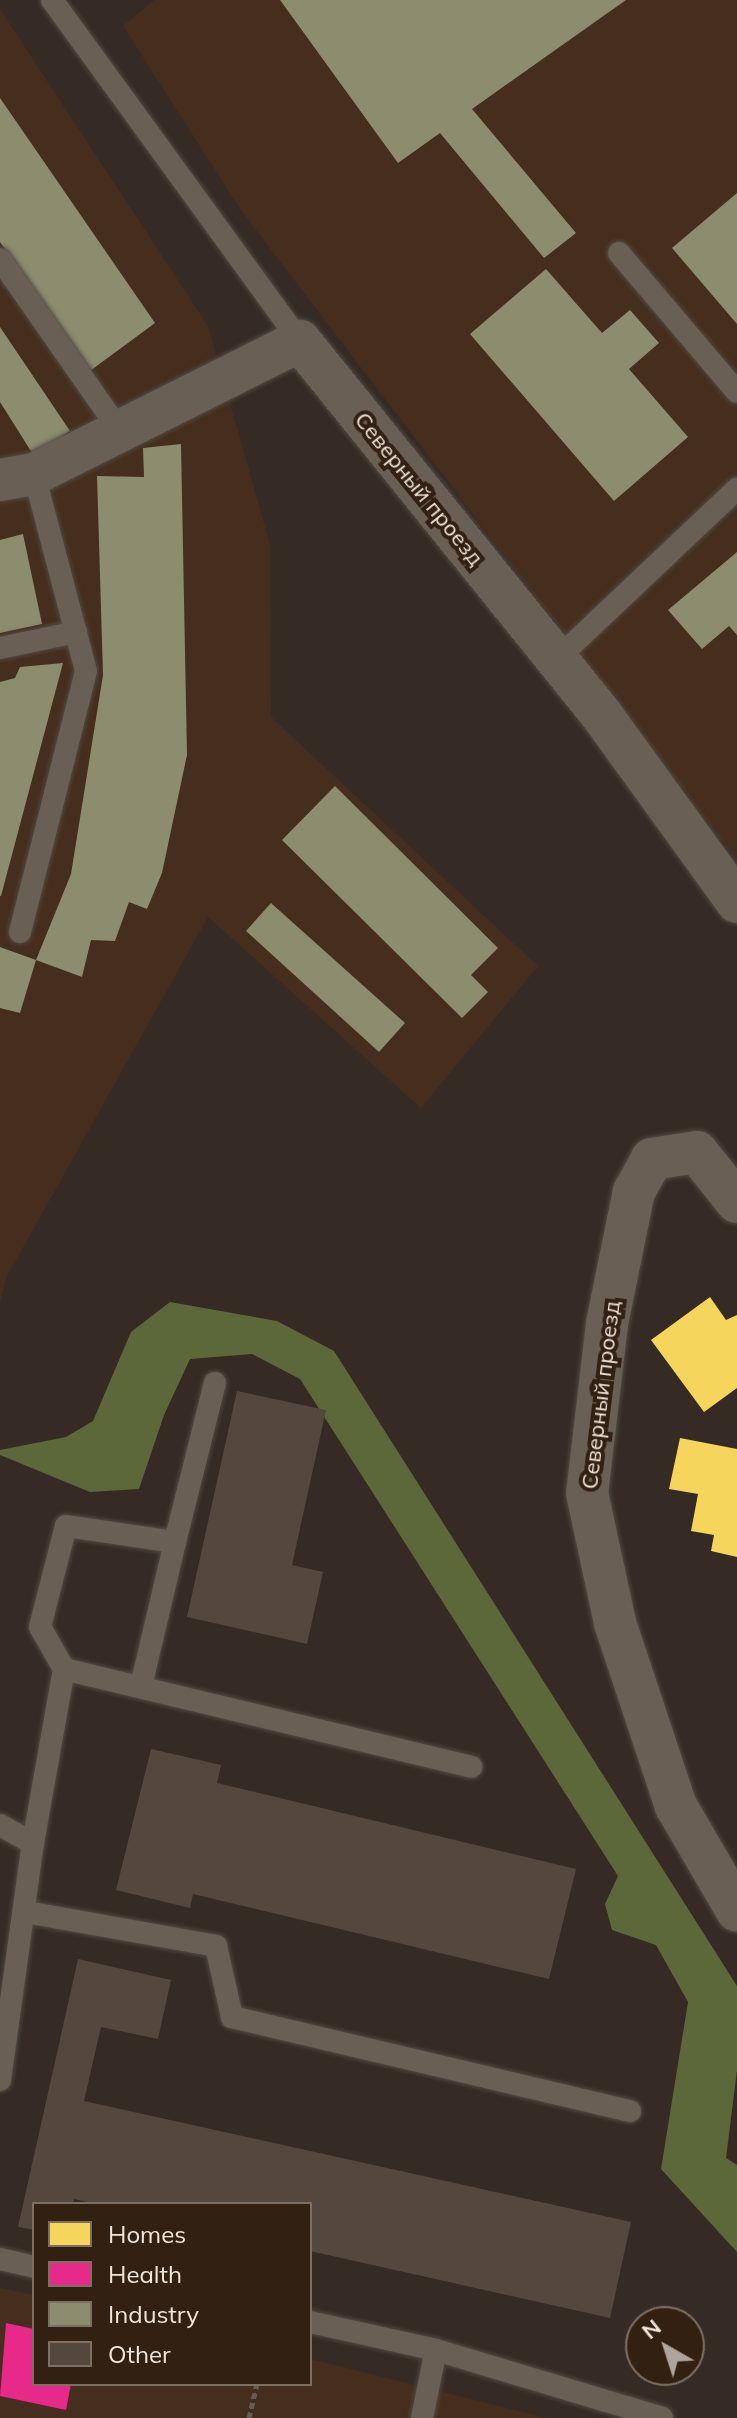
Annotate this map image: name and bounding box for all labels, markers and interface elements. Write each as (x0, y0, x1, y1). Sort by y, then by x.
street label: Северный проезд (349, 407, 489, 571)
street label: Северный проезд (576, 1299, 626, 1491)
legend (32, 2202, 312, 2386)
text: Homes (108, 2219, 186, 2249)
text: Health (108, 2259, 182, 2289)
text: Industry (108, 2299, 199, 2329)
north arrow (625, 2306, 705, 2386)
text: N (636, 2313, 666, 2345)
text: Other (108, 2339, 171, 2369)

